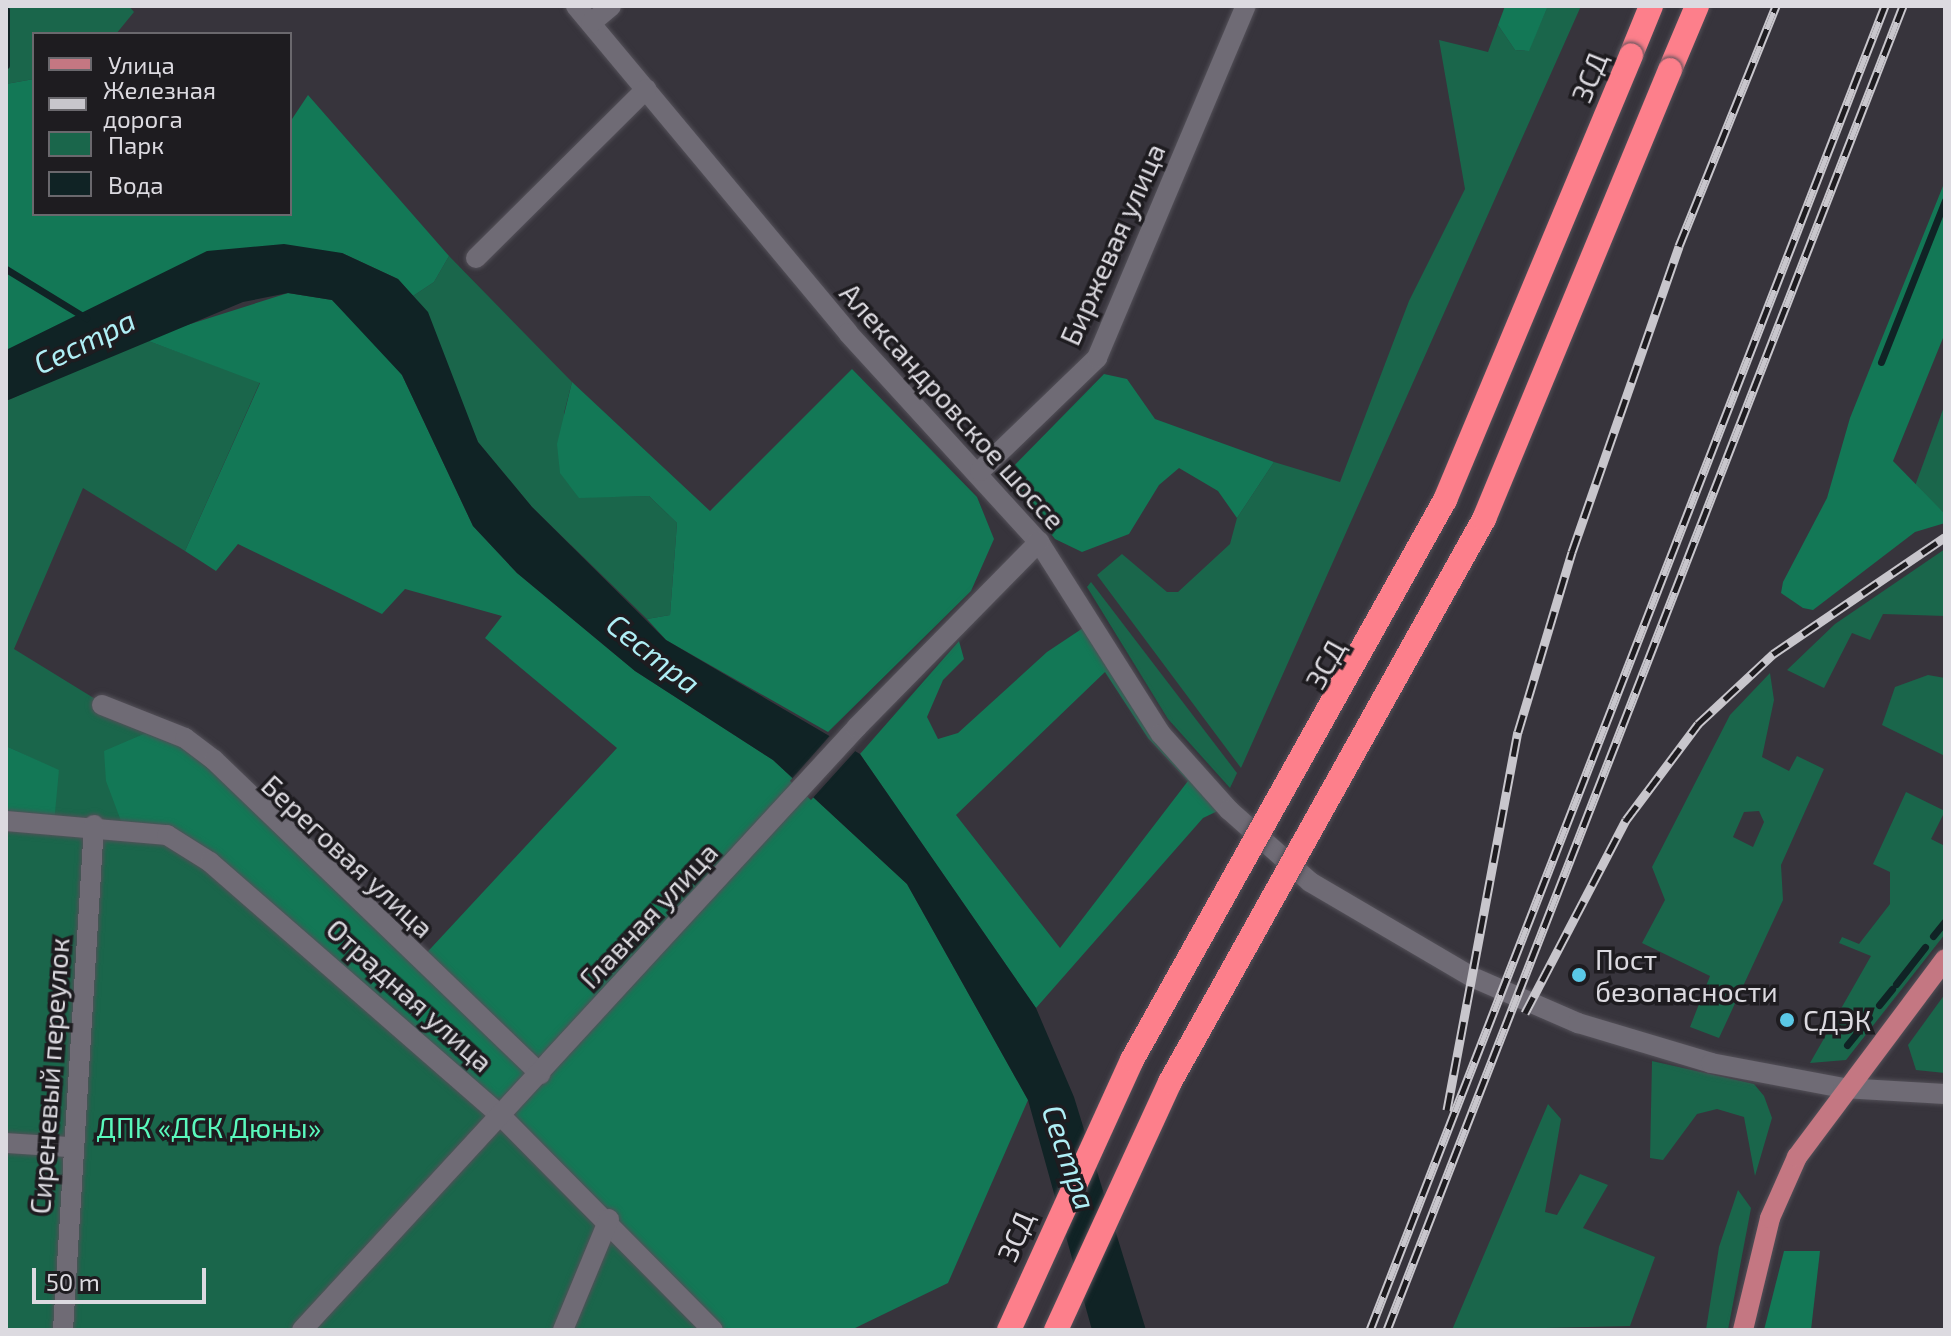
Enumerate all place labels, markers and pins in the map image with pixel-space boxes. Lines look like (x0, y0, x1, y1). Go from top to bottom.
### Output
place label: Пост безопасности (1595, 942, 1778, 1008)
marker: Пост безопасности (1570, 966, 1588, 984)
place label: СДЭК (1803, 1003, 1871, 1037)
marker: СДЭК (1778, 1011, 1796, 1029)

